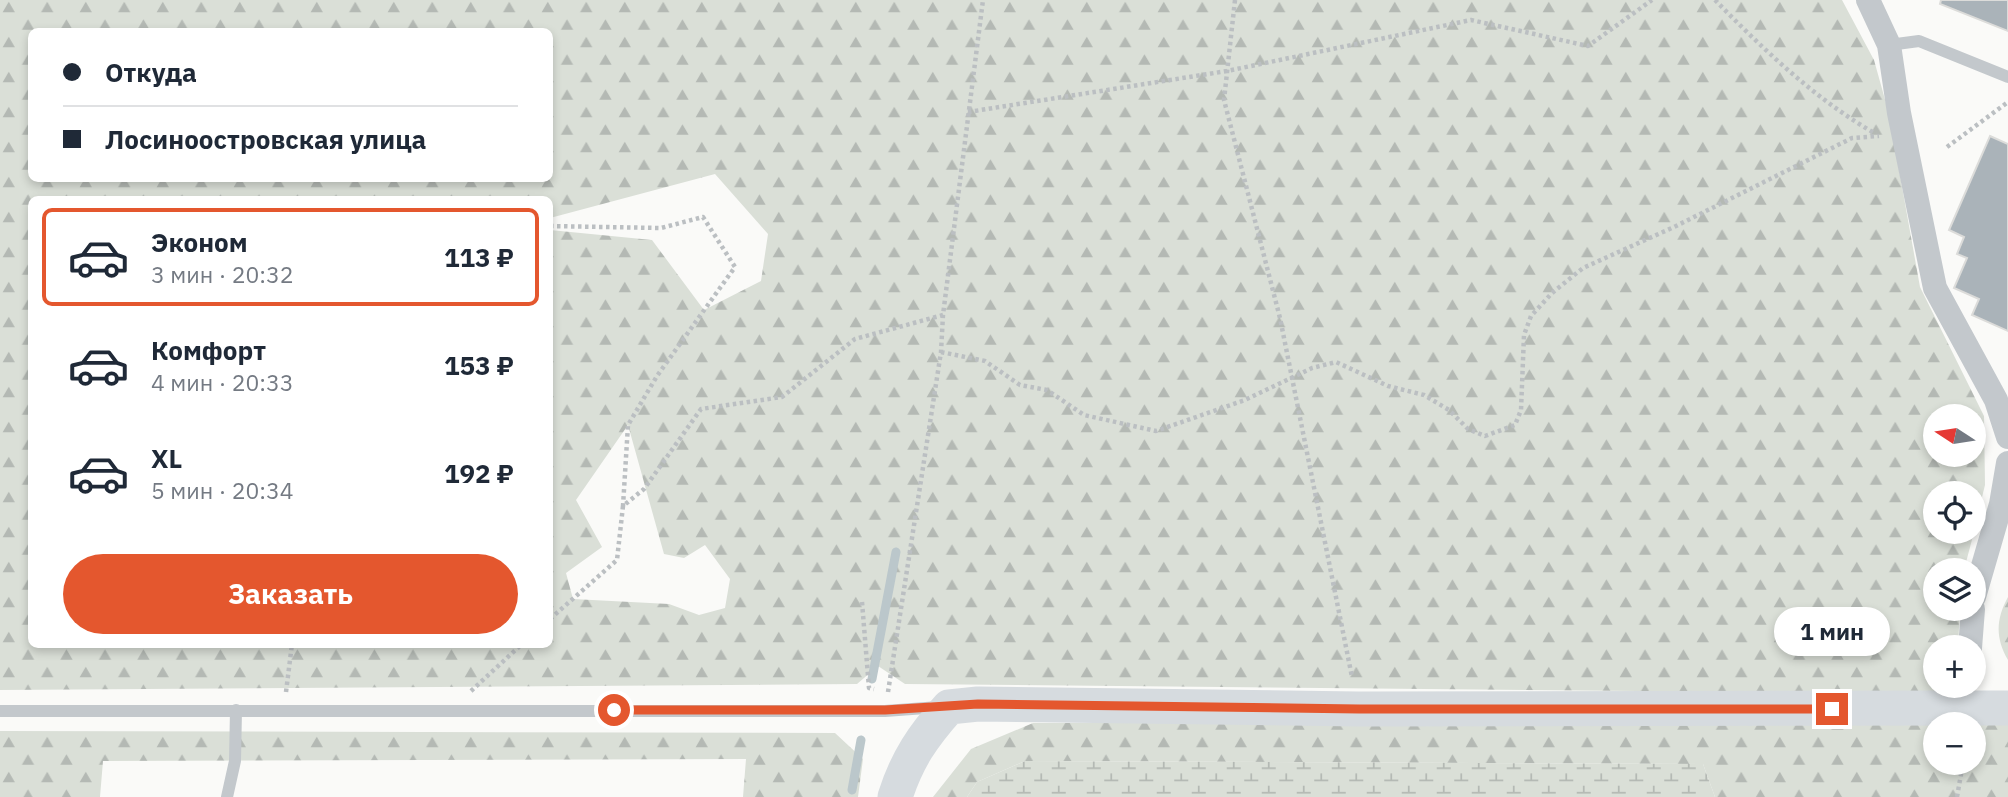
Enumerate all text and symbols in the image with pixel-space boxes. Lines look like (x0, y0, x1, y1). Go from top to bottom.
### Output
text: Откуда (105, 55, 197, 89)
text: Лосиноостровская улица (105, 122, 426, 156)
text: Эконом (151, 225, 248, 259)
icon: car (67, 226, 130, 289)
text: 113 ₽ (444, 240, 514, 274)
text: 3 мин · 20:32 (151, 259, 294, 289)
text: Комфорт (151, 333, 266, 367)
icon: car (67, 334, 130, 397)
text: 153 ₽ (444, 348, 514, 382)
text: 4 мин · 20:33 (151, 367, 294, 397)
north arrow (1923, 404, 1986, 467)
map controls (1923, 404, 1986, 775)
text: XL (151, 441, 182, 475)
icon: car (67, 442, 130, 505)
text: 192 ₽ (444, 456, 514, 490)
text: 5 мин · 20:34 (151, 475, 294, 505)
button: locate (1923, 481, 1986, 544)
button: Заказать (63, 554, 518, 634)
button: layers (1923, 558, 1986, 621)
callout: 1 мин (1774, 608, 1890, 656)
text: 1 мин (1800, 616, 1864, 646)
button: + (1923, 635, 1986, 698)
route end (1816, 693, 1848, 725)
route start (598, 694, 630, 726)
button: − (1923, 712, 1986, 775)

